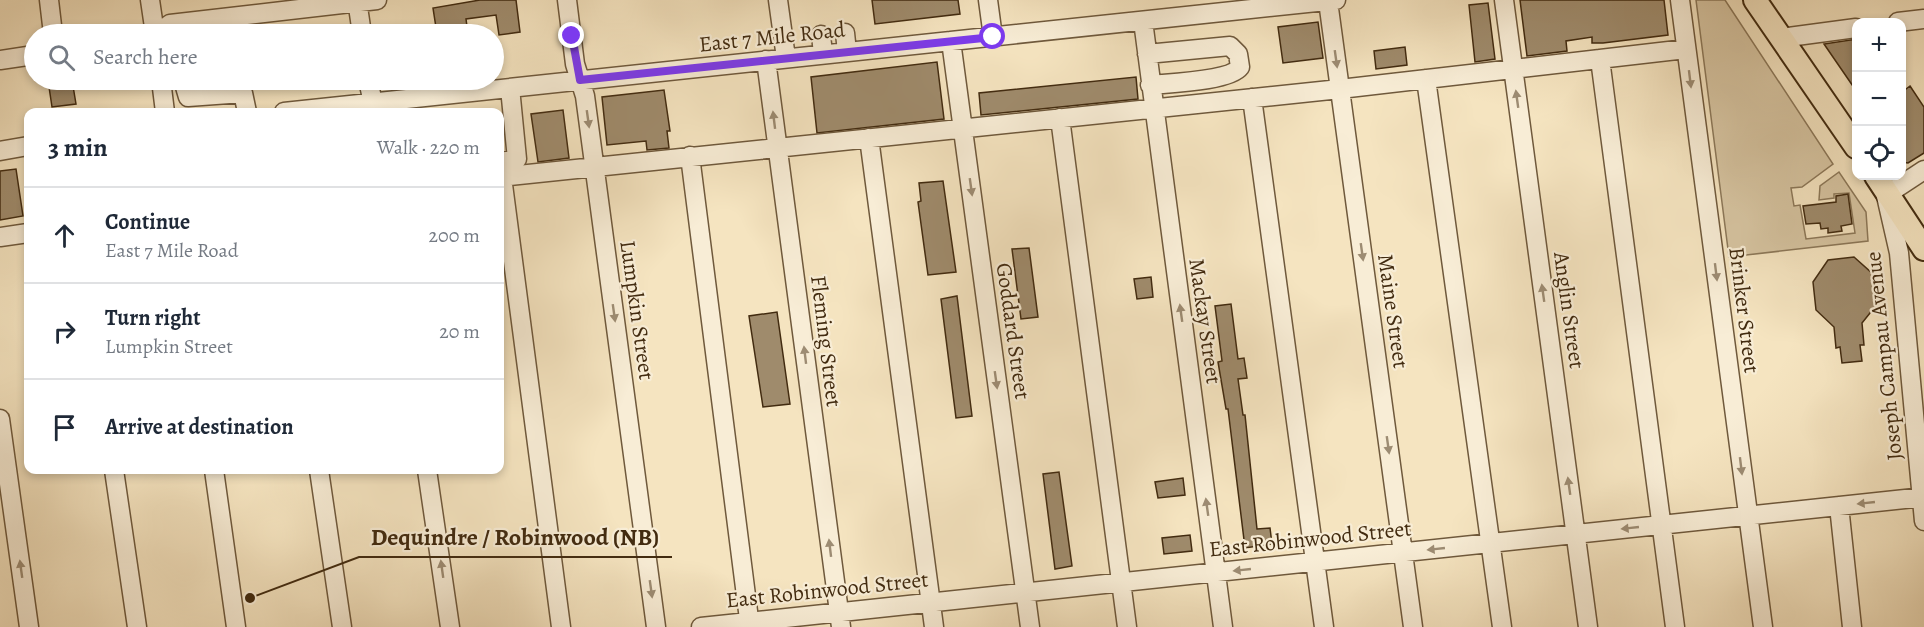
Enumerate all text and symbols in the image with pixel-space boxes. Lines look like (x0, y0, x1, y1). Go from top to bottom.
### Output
street label: East 7 Mile Road (698, 14, 847, 60)
map controls (1852, 18, 1906, 180)
button: + (1852, 18, 1906, 72)
route end (558, 22, 584, 48)
route start (979, 23, 1005, 49)
search box (24, 24, 504, 90)
icon: search (45, 41, 78, 74)
text: Search here (93, 42, 198, 72)
one-way arrow (1332, 49, 1341, 68)
one-way arrow (1686, 69, 1695, 88)
button: − (1852, 72, 1906, 126)
one-way arrow (1512, 90, 1522, 109)
one-way arrow (584, 110, 593, 129)
one-way arrow (769, 110, 779, 129)
button: locate (1852, 126, 1906, 180)
text: 3 min (48, 130, 108, 165)
text: Walk · 220 m (377, 134, 480, 161)
one-way arrow (966, 178, 975, 197)
text: Continue (105, 207, 190, 237)
icon: ahead (48, 219, 81, 252)
text: 200 m (429, 222, 480, 249)
text: East 7 Mile Road (105, 237, 239, 264)
street label: Lumpkin Street (612, 238, 662, 382)
one-way arrow (1358, 243, 1367, 262)
street label: Brinker Street (1721, 245, 1767, 375)
street label: Anglin Street (1546, 249, 1592, 370)
street label: Joseph Campau Avenue (1858, 250, 1910, 462)
street label: Maine Street (1370, 252, 1416, 370)
street label: Mackay Street (1181, 256, 1229, 386)
street label: Goddard Street (989, 261, 1037, 401)
one-way arrow (1711, 263, 1720, 282)
street label: Fleming Street (803, 274, 849, 409)
one-way arrow (1538, 283, 1548, 302)
text: Turn right (105, 303, 201, 333)
one-way arrow (610, 303, 619, 322)
one-way arrow (1176, 304, 1186, 323)
icon: right (48, 315, 81, 348)
text: 20 m (439, 318, 480, 345)
text: Lumpkin Street (105, 333, 233, 360)
one-way arrow (800, 345, 810, 364)
one-way arrow (992, 371, 1001, 390)
icon: arrive (48, 411, 81, 444)
text: Arrive at destination (105, 412, 294, 442)
one-way arrow (1384, 436, 1393, 455)
one-way arrow (1737, 456, 1746, 475)
one-way arrow (1564, 476, 1574, 495)
one-way arrow (1202, 497, 1212, 516)
one-way arrow (1856, 498, 1875, 508)
street label: East Robinwood Street (1207, 513, 1413, 565)
callout: Dequindre / Robinwood (NB) (359, 515, 672, 557)
text: Dequindre / Robinwood (NB) (371, 521, 659, 553)
one-way arrow (1621, 523, 1640, 533)
one-way arrow (826, 539, 835, 558)
one-way arrow (1427, 544, 1446, 554)
one-way arrow (16, 559, 26, 578)
one-way arrow (437, 560, 446, 579)
street label: East Robinwood Street (724, 564, 930, 616)
one-way arrow (1233, 565, 1252, 574)
one-way arrow (647, 580, 656, 599)

